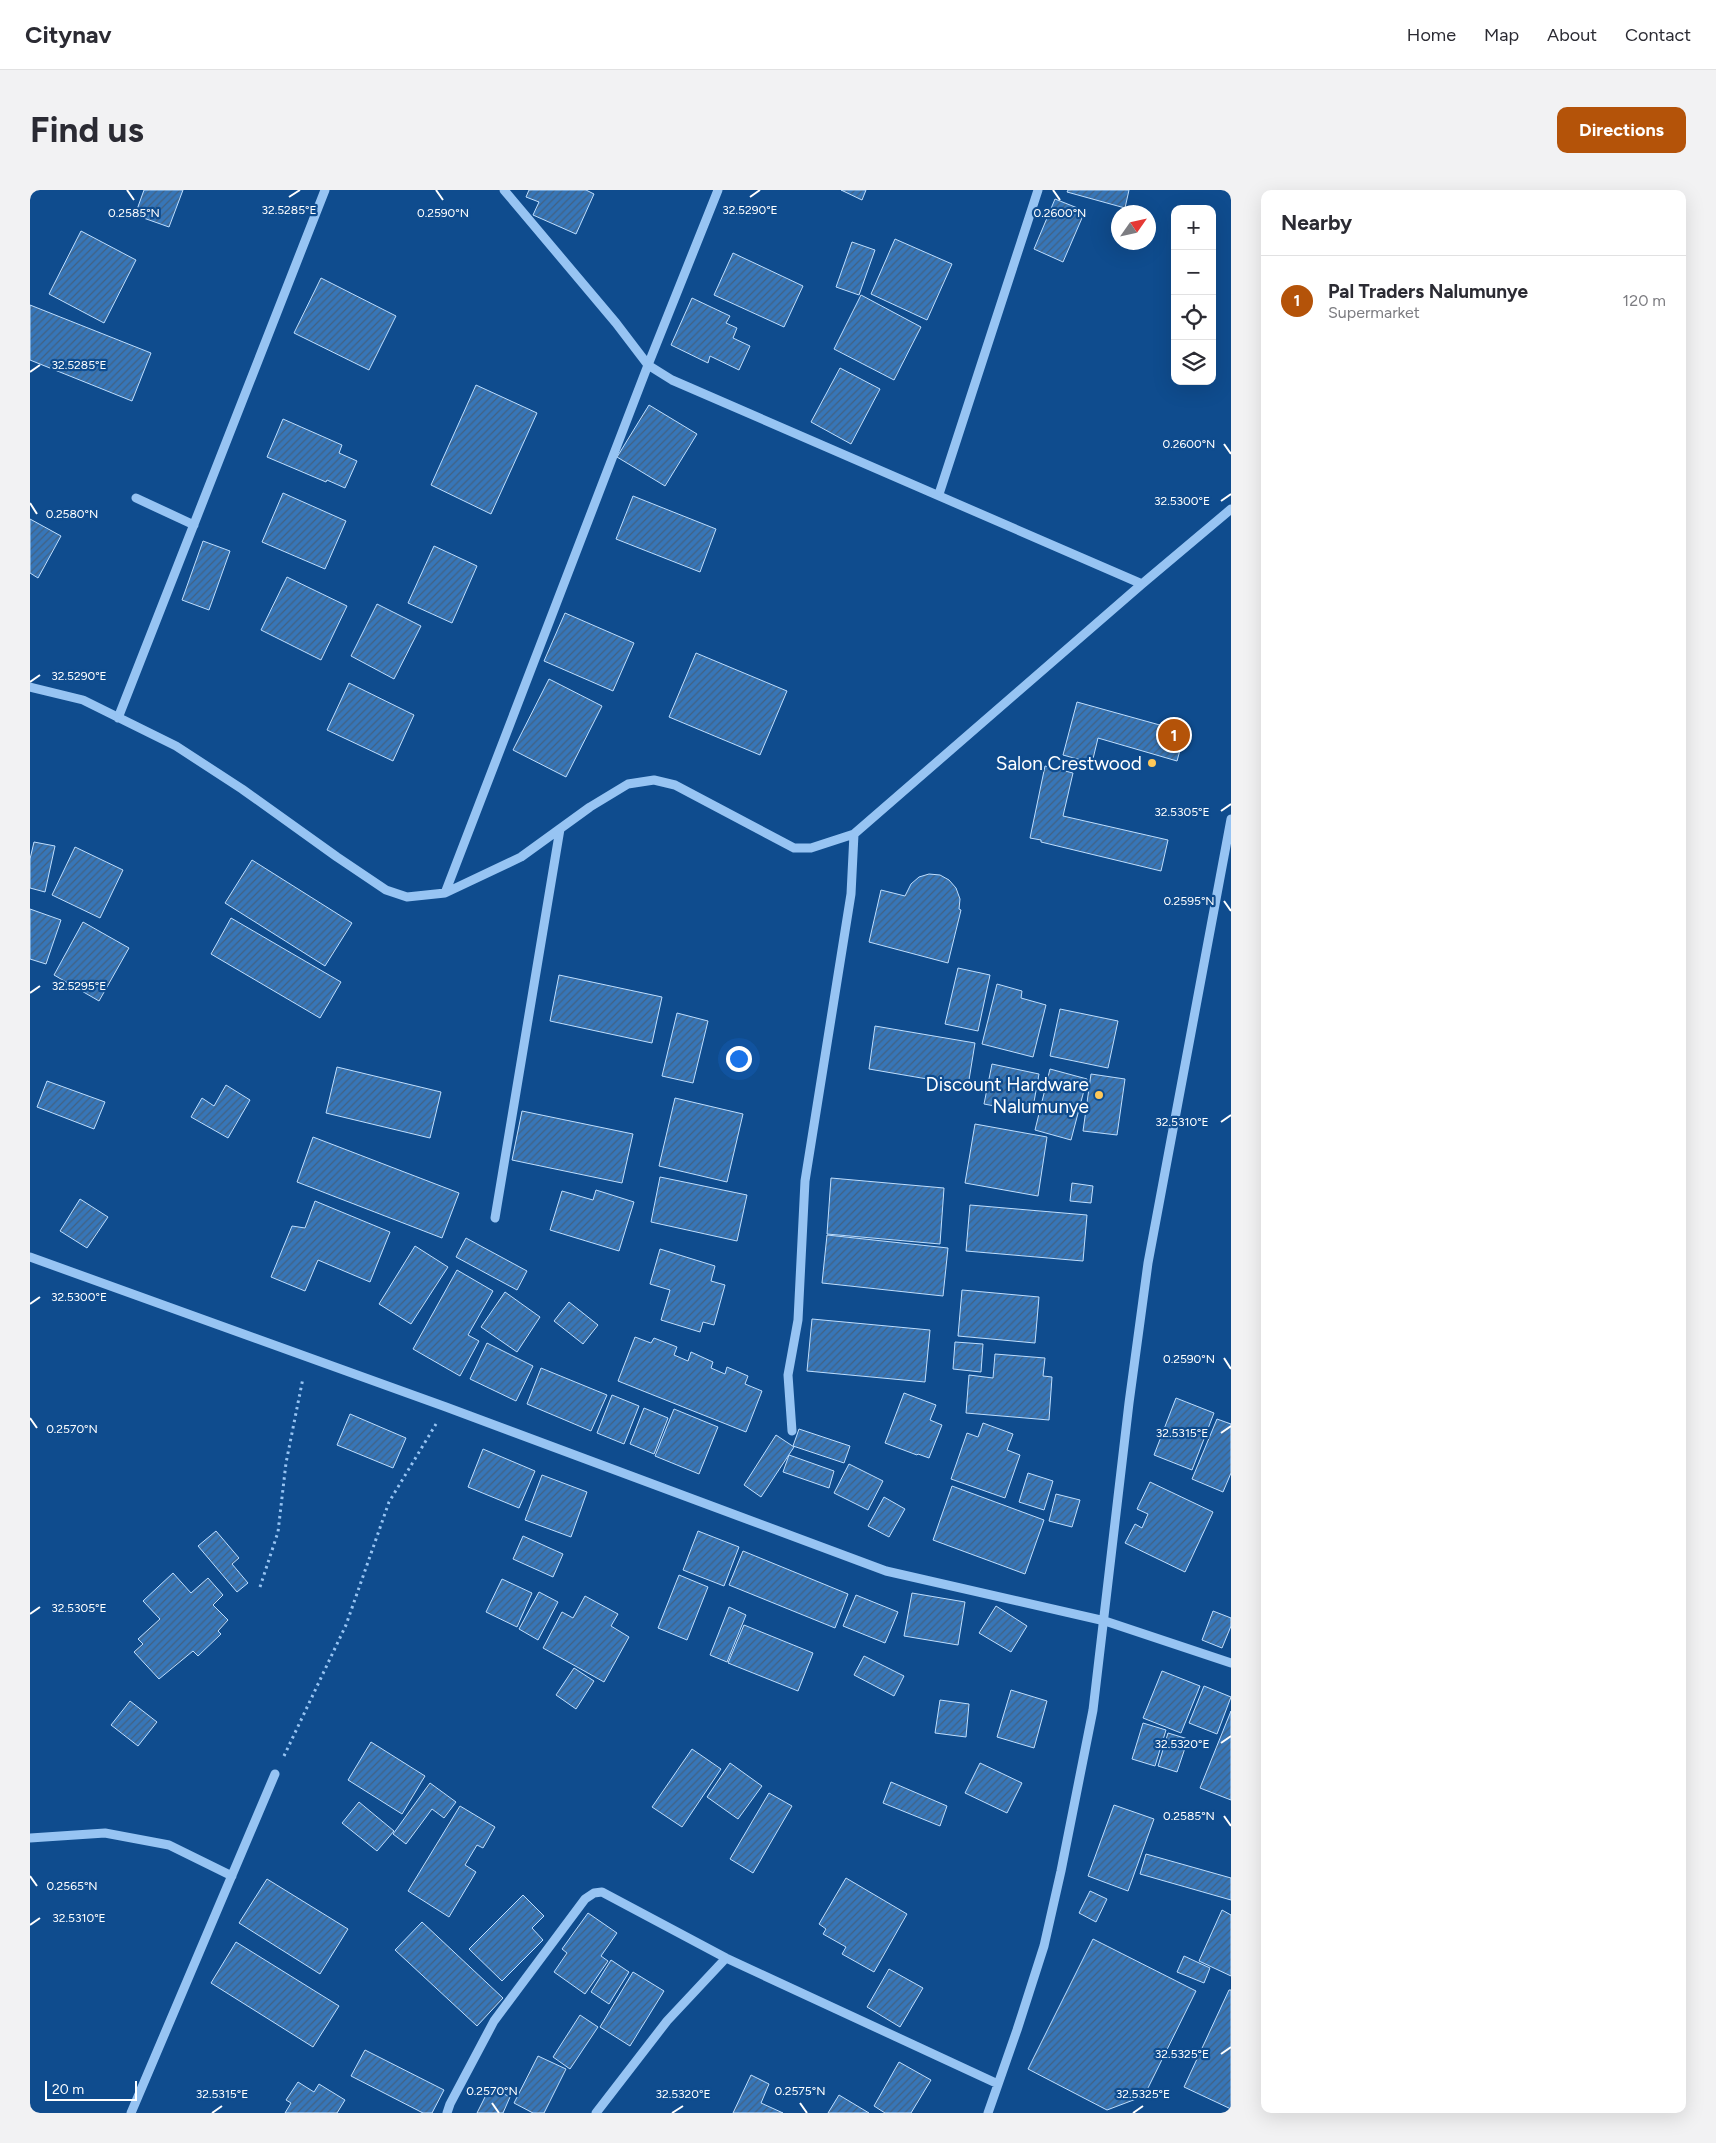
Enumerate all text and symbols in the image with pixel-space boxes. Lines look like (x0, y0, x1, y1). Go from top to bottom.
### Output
text: Citynav (25, 20, 112, 49)
text: Home (1407, 24, 1456, 46)
text: Map (1484, 24, 1519, 46)
text: About (1547, 24, 1597, 46)
text: Contact (1625, 24, 1691, 46)
button: Directions (1557, 107, 1686, 153)
text: Find us (30, 109, 144, 151)
text: 32.5285°E (261, 203, 317, 217)
text: 32.5290°E (722, 203, 778, 217)
north arrow (1111, 205, 1156, 250)
map controls (1171, 205, 1216, 385)
button: + (1171, 205, 1216, 250)
text: 0.2585°N (108, 206, 160, 220)
text: 0.2590°N (417, 206, 469, 220)
text: 0.2600°N (1034, 206, 1086, 220)
text: Nearby (1281, 210, 1352, 235)
button: − (1171, 250, 1216, 295)
text: Pal Traders Nalumunye (1328, 280, 1528, 303)
text: 1 (1294, 291, 1300, 310)
text: 120 m (1623, 291, 1666, 310)
button: locate (1171, 295, 1216, 340)
text: Supermarket (1328, 303, 1420, 322)
button: layers (1171, 340, 1216, 385)
text: 32.5285°E (51, 358, 107, 372)
text: 0.2600°N (1163, 437, 1215, 451)
text: 32.5300°E (1154, 494, 1210, 508)
text: 0.2580°N (46, 507, 98, 521)
text: 32.5290°E (51, 669, 107, 683)
pin: 1 (1158, 716, 1190, 754)
place label: Salon Crestwood (996, 752, 1142, 775)
marker: Salon Crestwood (1146, 757, 1158, 769)
text: 32.5305°E (1154, 805, 1210, 819)
text: 0.2595°N (1163, 894, 1215, 908)
text: 32.5295°E (52, 979, 106, 993)
your location (726, 1046, 752, 1072)
place label: Discount Hardware Nalumunye (926, 1073, 1089, 1118)
marker: Discount Hardware Nalumunye (1093, 1089, 1105, 1101)
text: 32.5310°E (1155, 1115, 1209, 1129)
text: 32.5300°E (51, 1290, 107, 1304)
text: 0.2590°N (1163, 1352, 1215, 1366)
text: 0.2570°N (46, 1422, 98, 1436)
text: 32.5315°E (1156, 1426, 1208, 1440)
text: 32.5305°E (51, 1601, 107, 1615)
text: 32.5320°E (1154, 1737, 1210, 1751)
text: 0.2585°N (1163, 1809, 1215, 1823)
text: 0.2565°N (46, 1879, 98, 1893)
text: 32.5310°E (52, 1911, 106, 1925)
text: 32.5325°E (1155, 2047, 1209, 2061)
scale bar (45, 2078, 138, 2101)
text: 20 m (52, 2081, 84, 2098)
text: 0.2570°N (466, 2084, 518, 2098)
text: 0.2575°N (775, 2084, 825, 2098)
text: 32.5315°E (196, 2087, 248, 2101)
text: 32.5320°E (655, 2087, 711, 2101)
text: 32.5325°E (1116, 2087, 1170, 2101)

